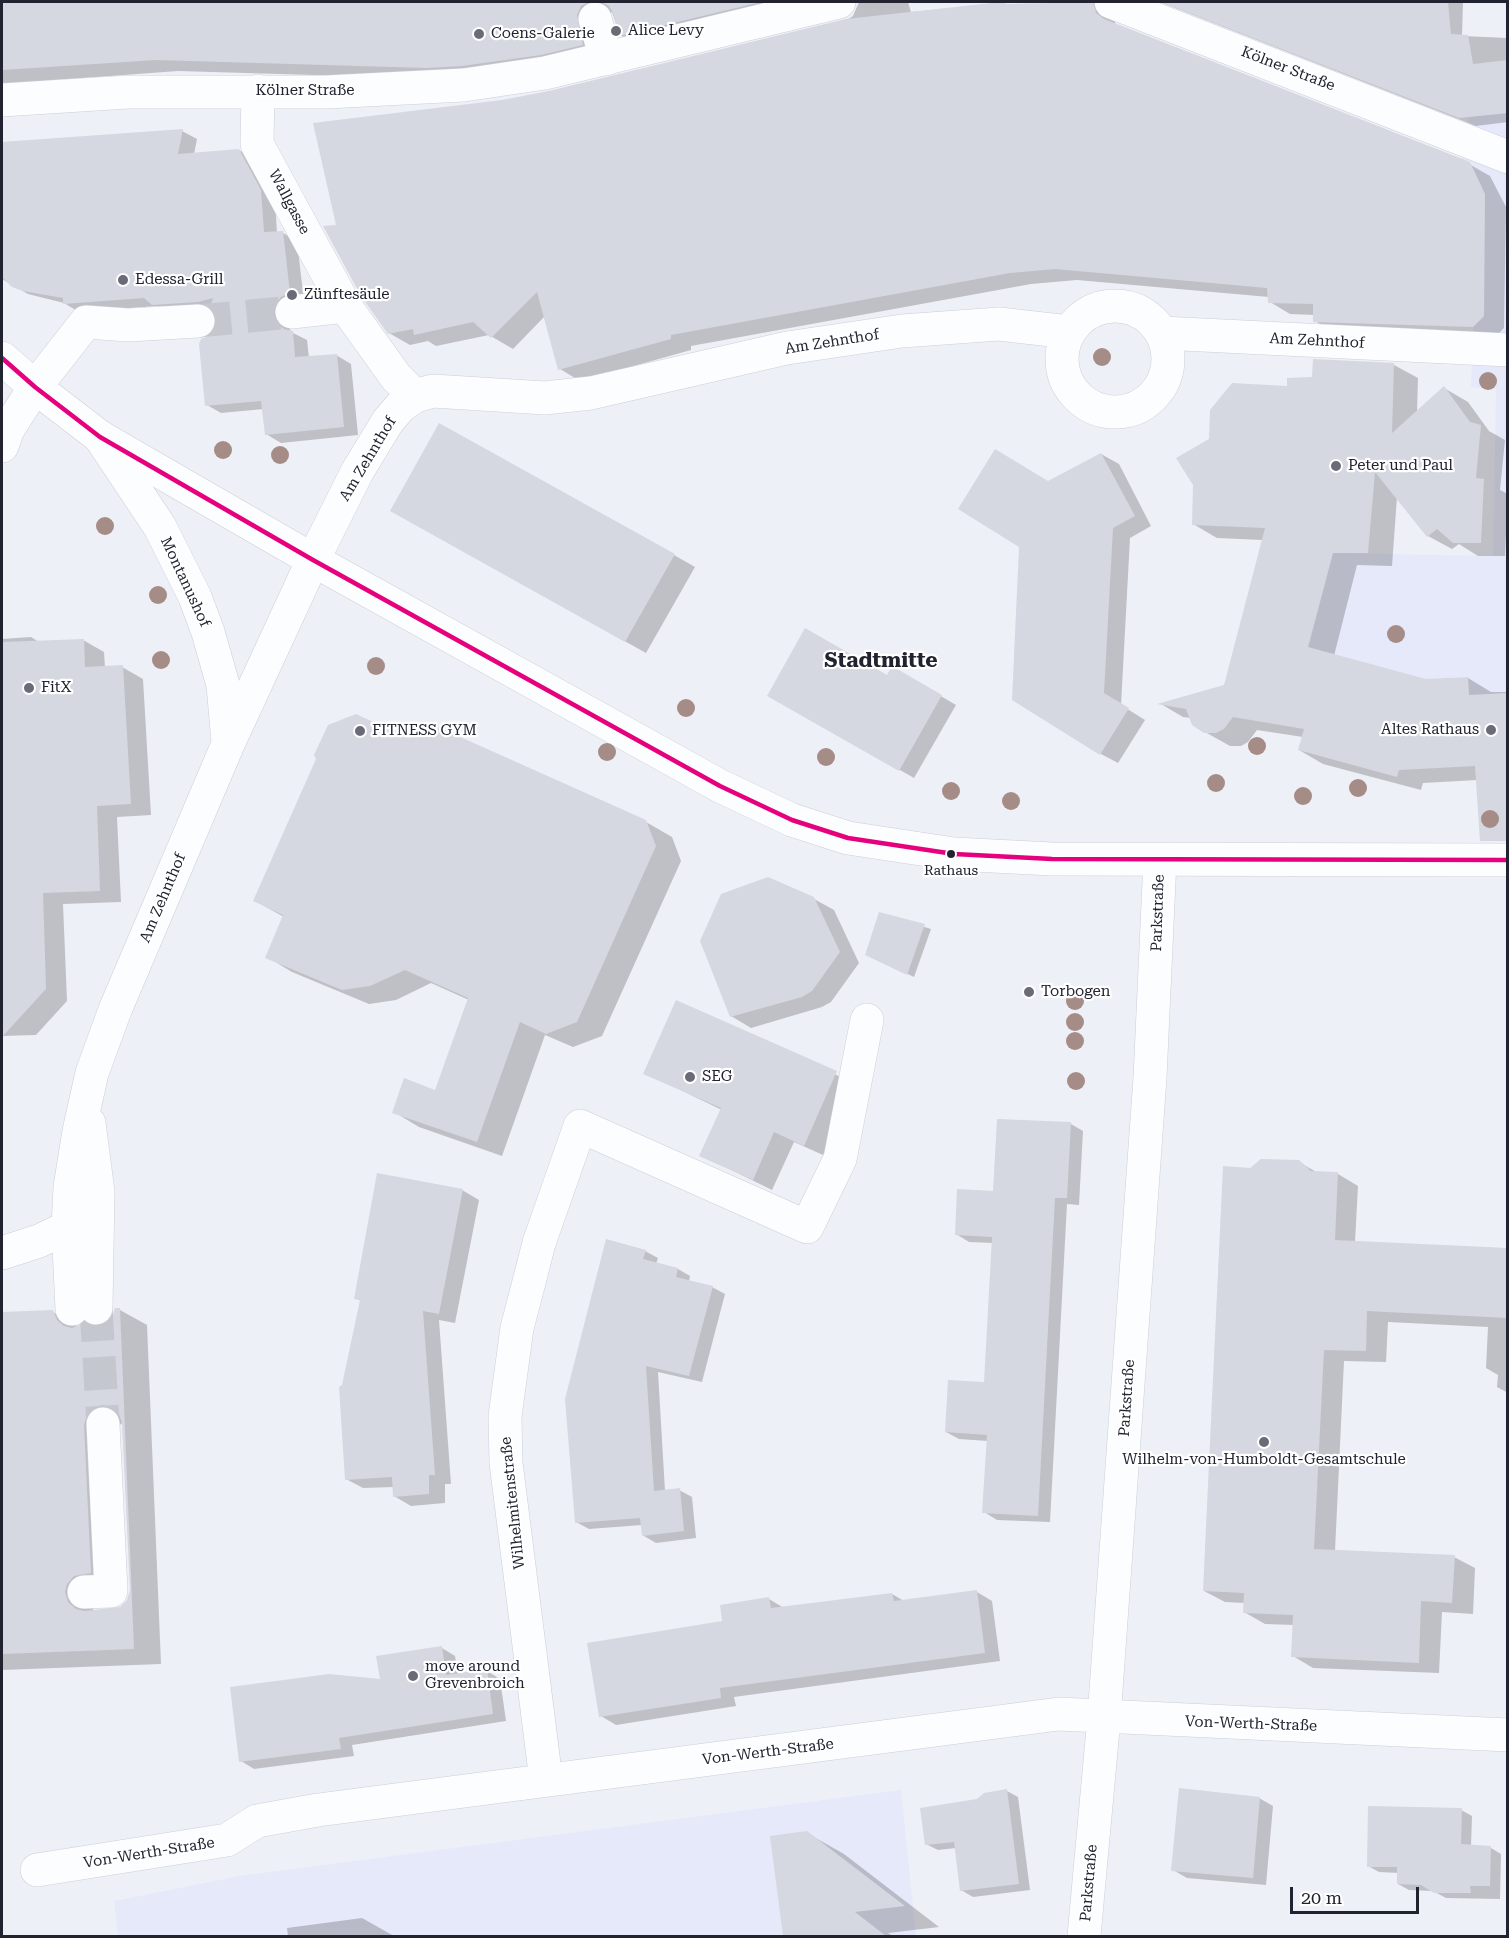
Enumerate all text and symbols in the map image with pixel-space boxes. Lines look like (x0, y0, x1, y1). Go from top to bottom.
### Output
place label: Alice Levy (628, 22, 704, 40)
marker: Alice Levy (609, 24, 623, 38)
place label: Coens-Galerie (491, 25, 595, 43)
marker: Coens-Galerie (472, 27, 486, 41)
street label: Kölner Straße (1239, 43, 1337, 95)
street label: Kölner Straße (256, 82, 354, 100)
street label: Wallgasse (264, 167, 314, 237)
place label: Edessa-Grill (135, 271, 223, 289)
marker: Edessa-Grill (116, 273, 130, 287)
place label: Zünftesäule (304, 286, 390, 304)
marker: Zünftesäule (285, 288, 299, 302)
street label: Am Zehnthof (784, 326, 880, 358)
street label: Am Zehnthof (1269, 330, 1365, 352)
street label: Am Zehnthof (336, 414, 400, 504)
place label: Peter und Paul (1348, 457, 1453, 475)
marker: Peter und Paul (1329, 459, 1343, 473)
street label: Montanushof (156, 534, 214, 630)
district label: Stadtmitte (824, 648, 938, 674)
place label: FitX (41, 679, 71, 697)
marker: FitX (22, 681, 36, 695)
place label: Altes Rathaus (1381, 721, 1479, 739)
place label: FITNESS GYM (372, 722, 477, 740)
marker: Altes Rathaus (1484, 723, 1498, 737)
marker: FITNESS GYM (353, 724, 367, 738)
marker: Rathaus (945, 848, 957, 860)
street label: Am Zehnthof (136, 851, 190, 945)
place label: Rathaus (924, 863, 978, 879)
street label: Parkstraße (1148, 874, 1168, 952)
place label: Torbogen (1041, 983, 1110, 1001)
marker: Torbogen (1022, 985, 1036, 999)
place label: SEG (702, 1068, 732, 1086)
marker: SEG (683, 1070, 697, 1084)
street label: Parkstraße (1115, 1359, 1139, 1437)
marker: Wilhelm-von-Humboldt-Gesamtschule (1257, 1435, 1271, 1449)
street label: Wilhelmitenstraße (497, 1436, 529, 1570)
place label: Wilhelm-von-Humboldt-Gesamtschule (1122, 1451, 1406, 1469)
place label: move around Grevenbroich (425, 1658, 525, 1693)
marker: move around Grevenbroich (406, 1669, 420, 1683)
street label: Von-Werth-Straße (1185, 1713, 1317, 1735)
street label: Von-Werth-Straße (701, 1735, 835, 1769)
street label: Von-Werth-Straße (82, 1834, 216, 1872)
street label: Parkstraße (1077, 1844, 1101, 1922)
scale bar (1293, 1875, 1422, 1913)
text: 20 m (1301, 1887, 1342, 1908)

